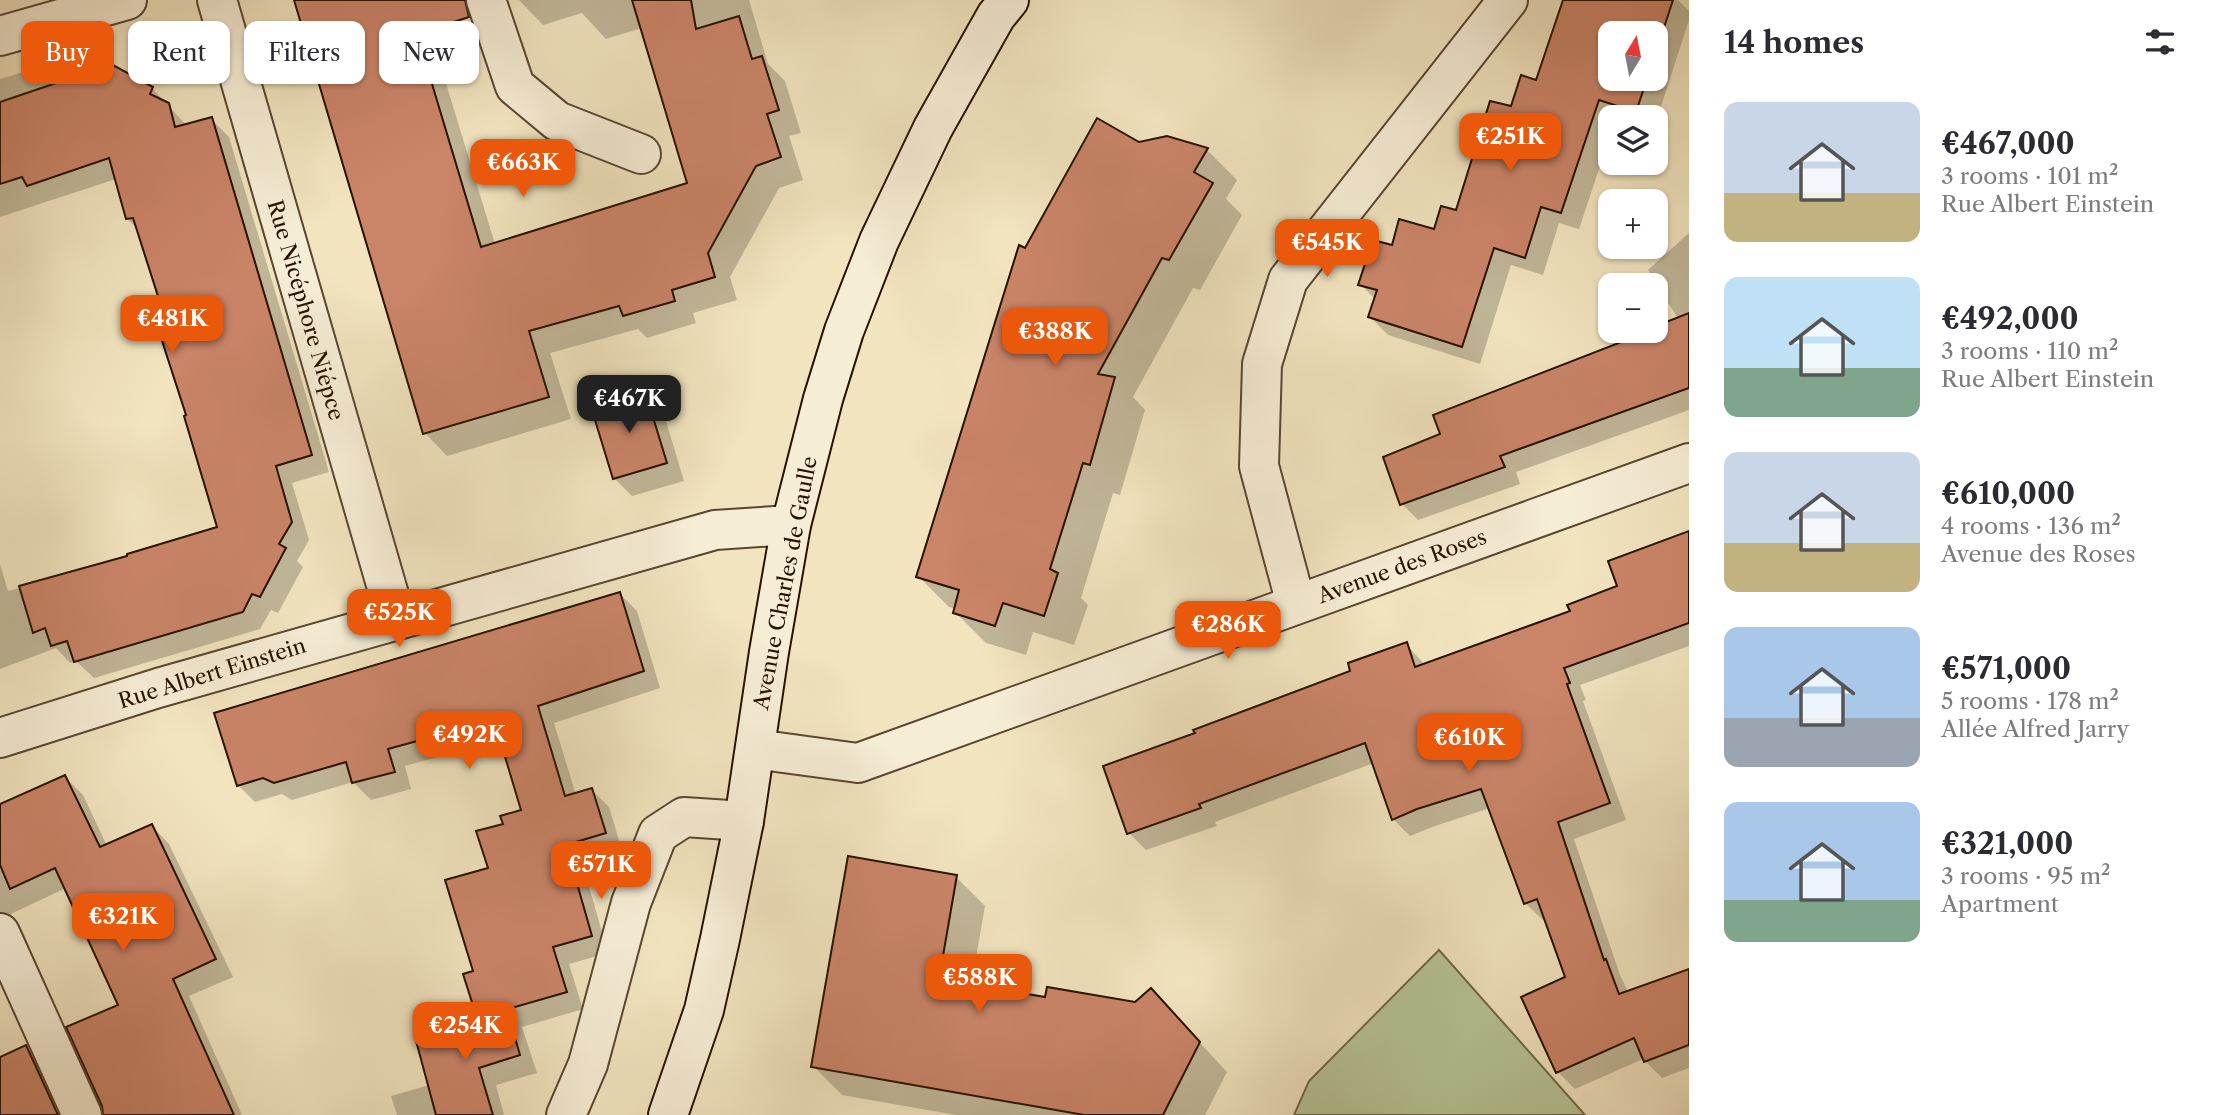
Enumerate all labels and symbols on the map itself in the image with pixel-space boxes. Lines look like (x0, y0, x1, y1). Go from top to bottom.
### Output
north arrow (1598, 21, 1668, 91)
pin: €251K (1461, 114, 1559, 173)
pin: €663K (474, 140, 572, 199)
street label: Rue Nicéphore Niépce (263, 197, 349, 423)
pin: €545K (1278, 219, 1376, 279)
pin: €481K (123, 296, 221, 355)
pin: €388K (1006, 308, 1104, 368)
pin: €467K (580, 376, 678, 435)
street label: Avenue Charles de Gaulle (748, 454, 822, 713)
street label: Avenue des Roses (1313, 524, 1490, 608)
pin: €525K (350, 590, 448, 649)
pin: €286K (1179, 602, 1277, 661)
street label: Rue Albert Einstein (115, 633, 309, 713)
pin: €492K (420, 712, 518, 771)
pin: €610K (1420, 714, 1518, 774)
pin: €571K (552, 842, 650, 901)
pin: €321K (74, 894, 172, 953)
pin: €588K (930, 954, 1028, 1014)
pin: €254K (416, 1002, 514, 1062)

